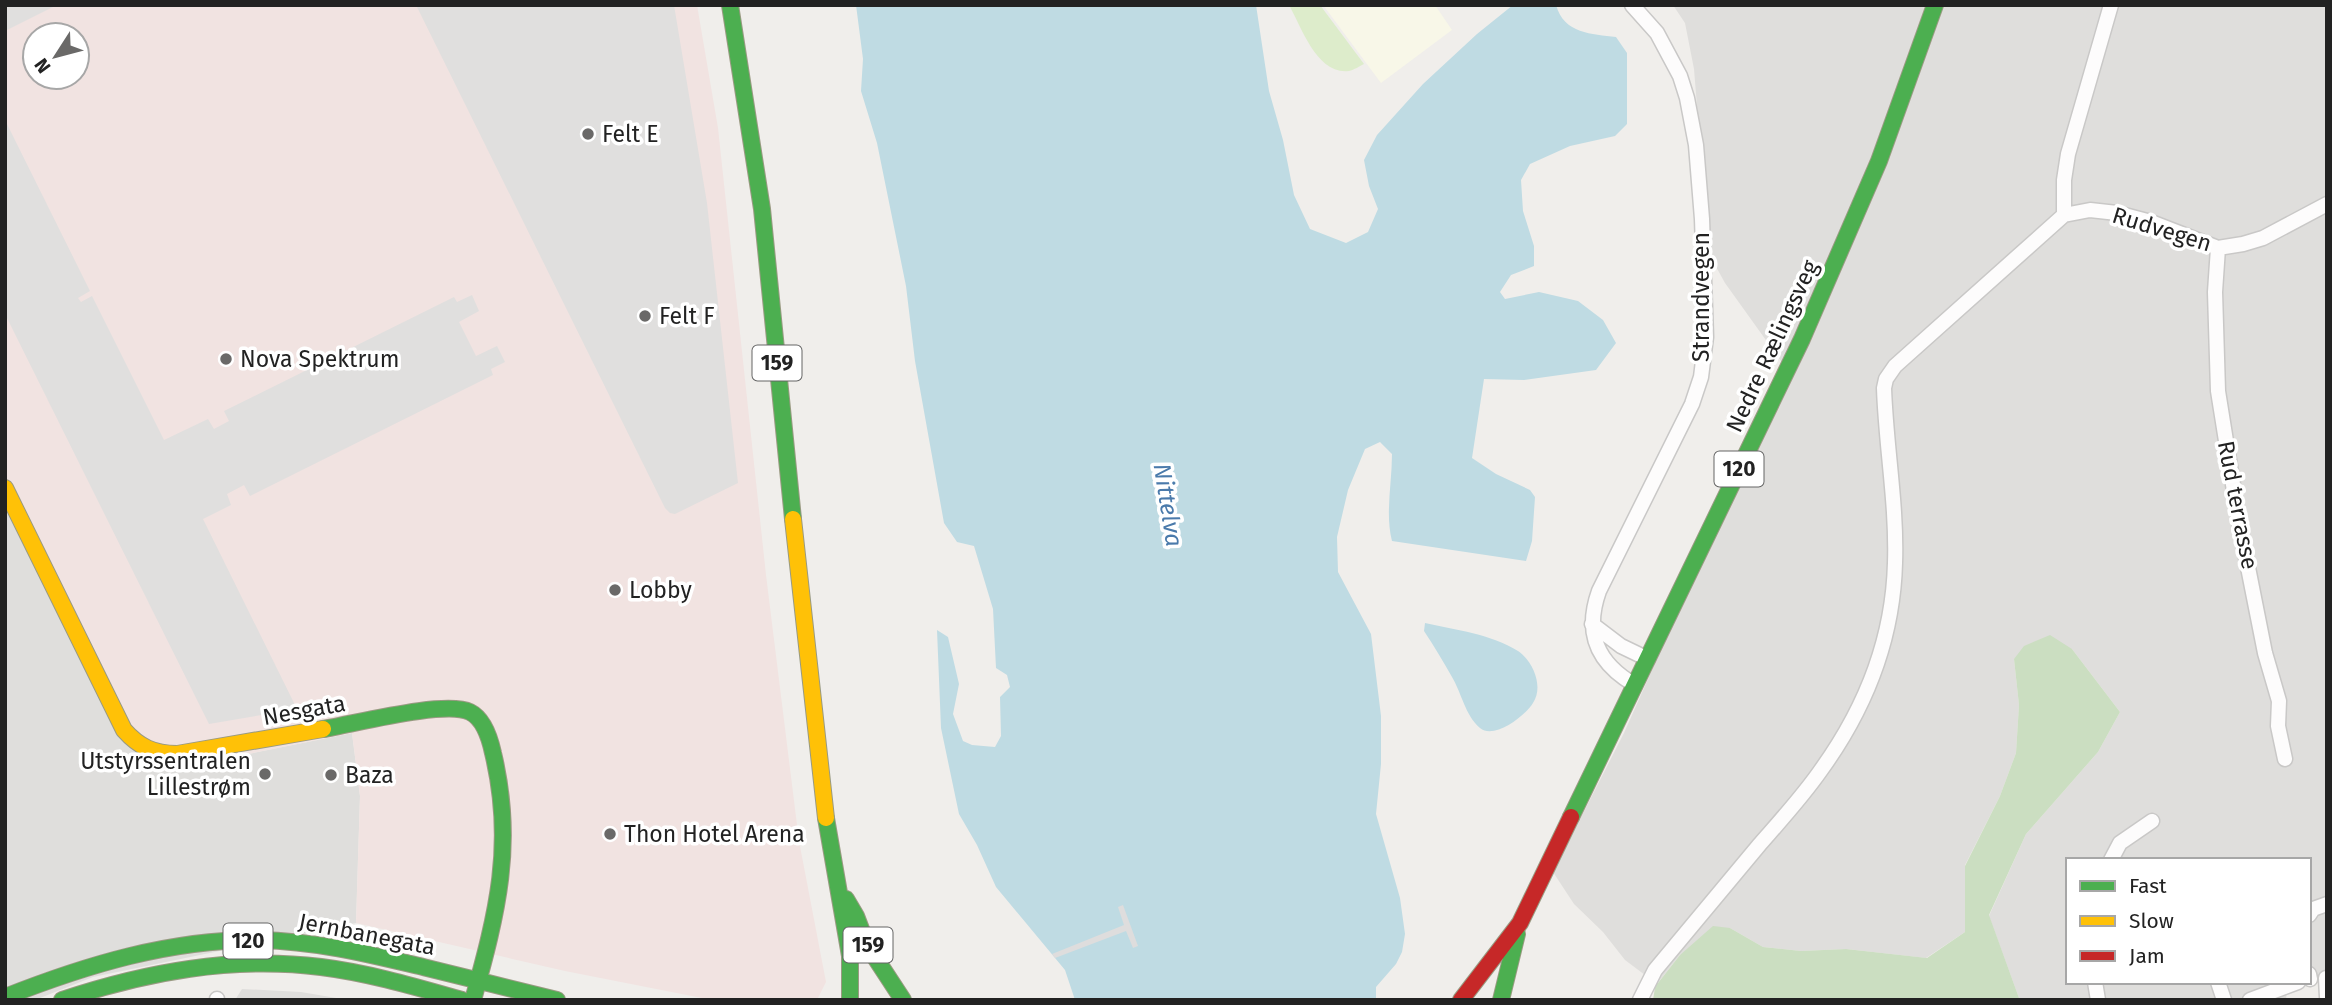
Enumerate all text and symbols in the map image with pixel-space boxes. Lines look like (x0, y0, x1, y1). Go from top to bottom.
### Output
north arrow (21, 21, 91, 91)
text: N (30, 54, 56, 78)
place label: Felt E (602, 120, 658, 148)
marker: Felt E (580, 126, 596, 142)
street label: Rudvegen (2109, 201, 2215, 257)
street label: Strandvegen (1687, 232, 1715, 362)
street label: Nedre Rælingsveg (1720, 255, 1824, 436)
place label: Felt F (659, 302, 714, 330)
marker: Felt F (637, 308, 653, 324)
place label: Nova Spektrum (240, 345, 399, 373)
road number: 159 (752, 346, 802, 380)
marker: Nova Spektrum (218, 351, 234, 367)
street label: Rud terrasse (2212, 438, 2264, 572)
road number: 120 (1714, 452, 1764, 486)
water label: Nittelva (1148, 461, 1188, 549)
place label: Lobby (629, 576, 693, 604)
marker: Lobby (607, 582, 623, 598)
street label: Nesgata (260, 689, 348, 731)
place label: Utstyrssentralen Lillestrøm (80, 747, 251, 801)
place label: Baza (345, 761, 394, 789)
marker: Utstyrssentralen Lillestrøm (257, 766, 273, 782)
marker: Baza (323, 767, 339, 783)
place label: Thon Hotel Arena (624, 820, 805, 848)
marker: Thon Hotel Arena (602, 826, 618, 842)
legend (2066, 858, 2311, 984)
text: Fast (2129, 873, 2167, 899)
street label: Jernbanegata (296, 907, 438, 961)
text: Slow (2129, 908, 2174, 934)
road number: 120 (224, 923, 272, 958)
road number: 159 (844, 928, 892, 962)
text: Jam (2129, 943, 2165, 969)

